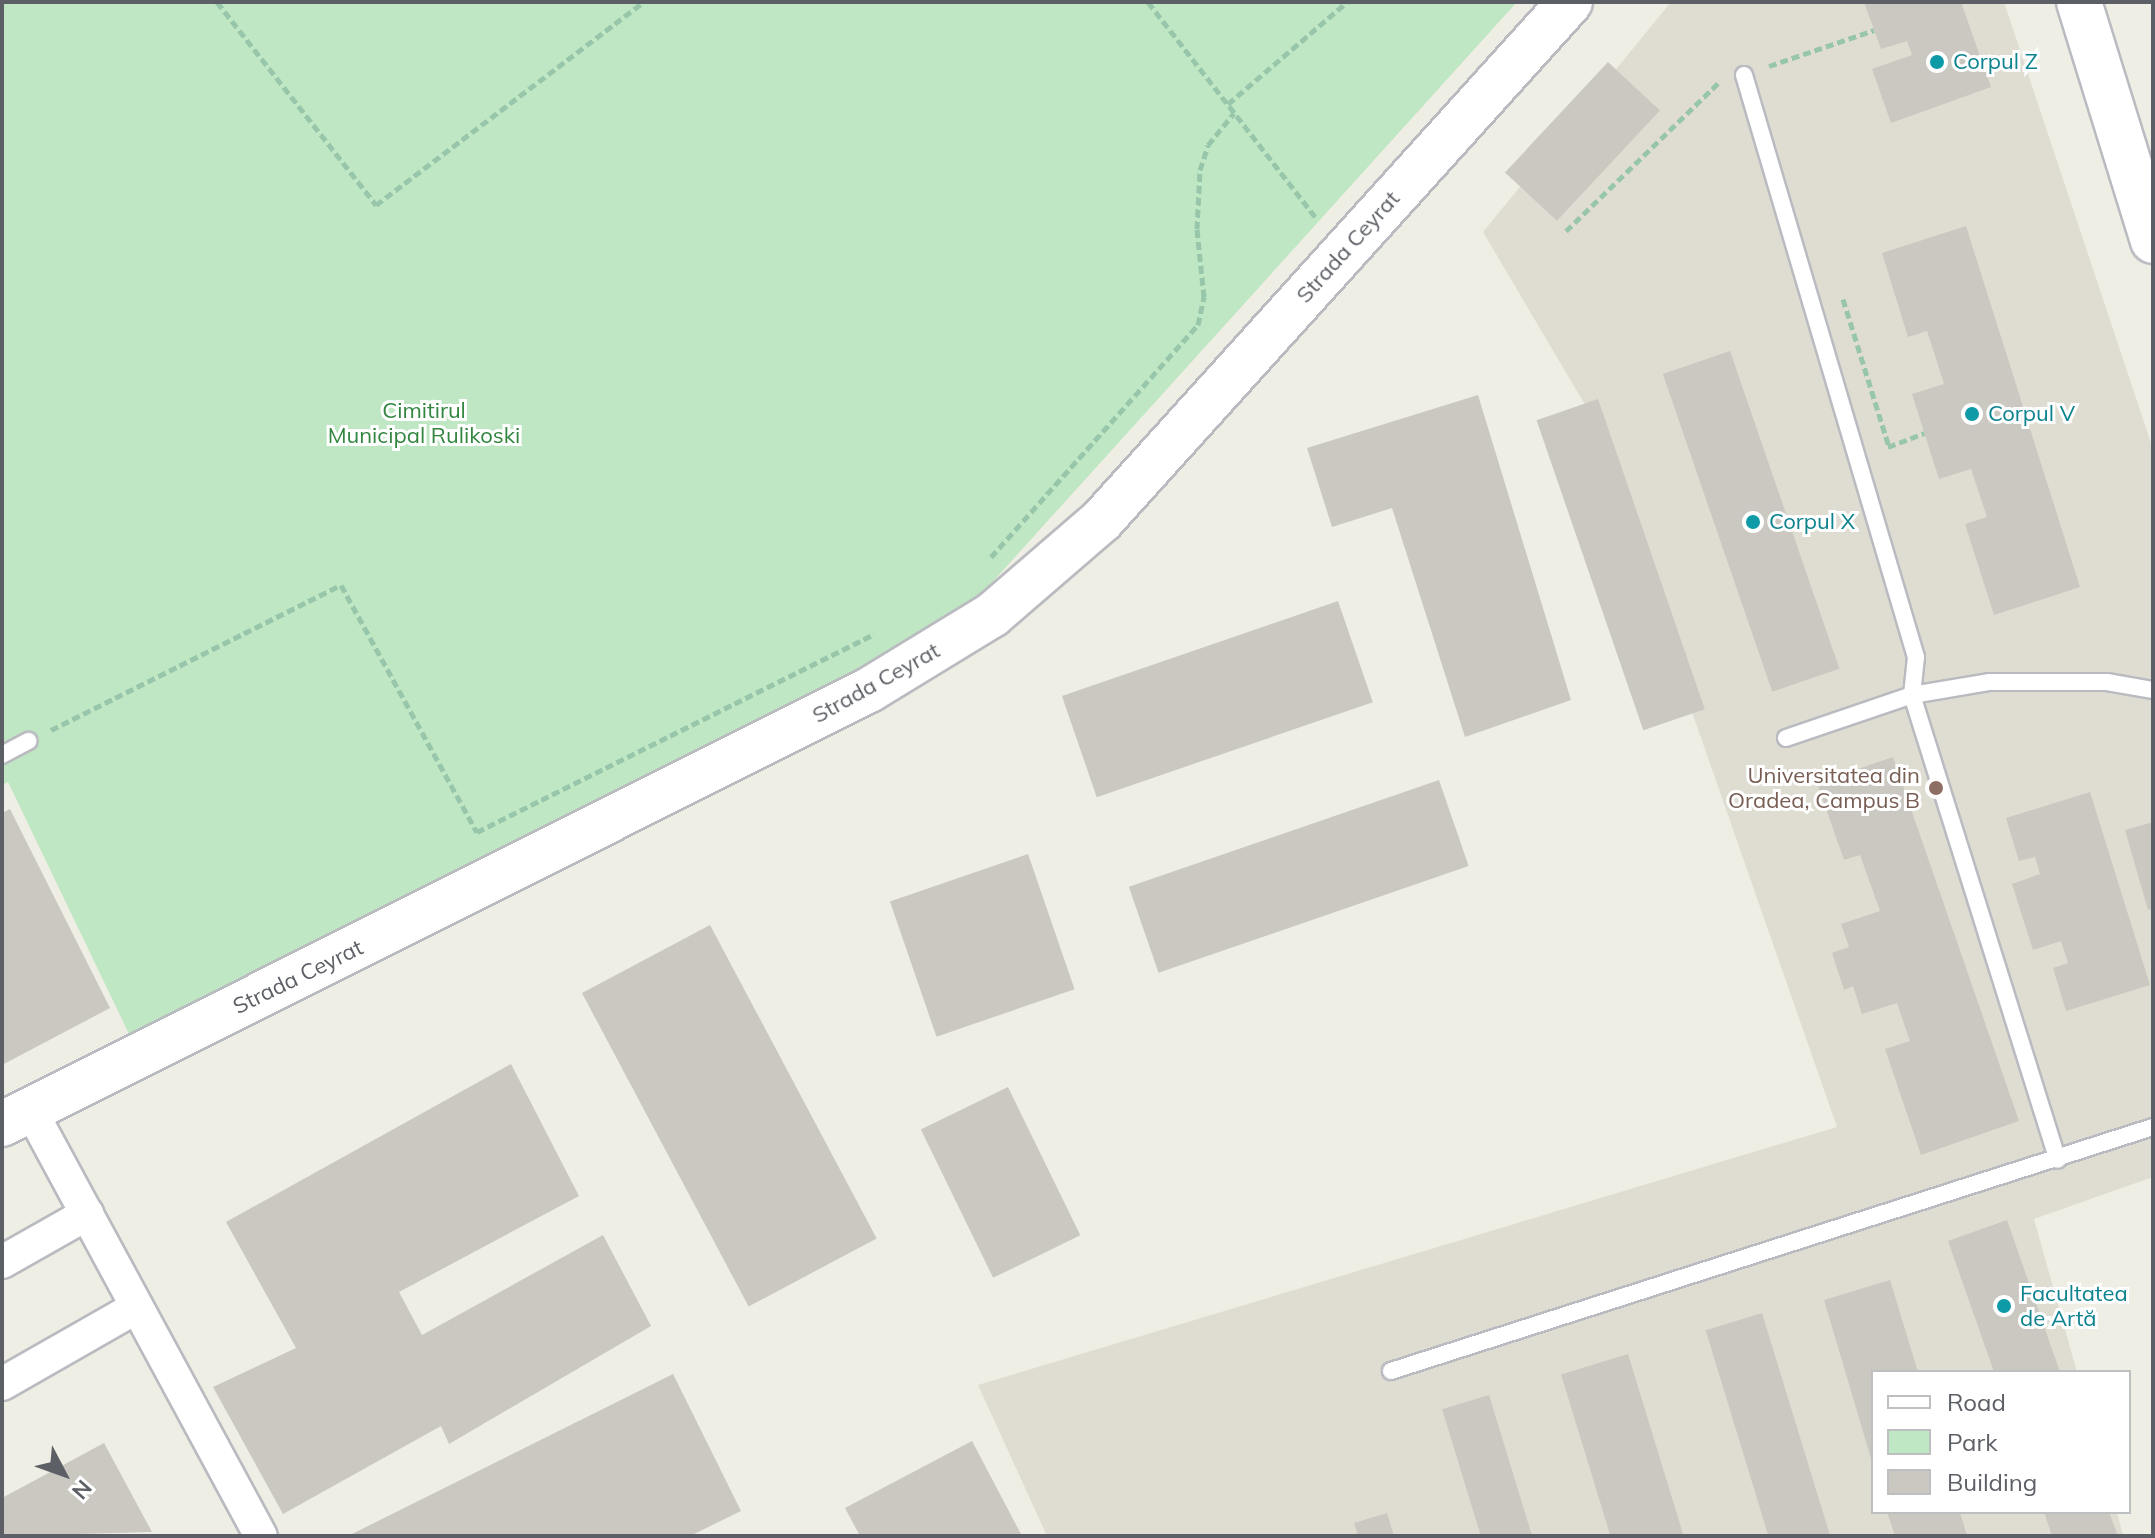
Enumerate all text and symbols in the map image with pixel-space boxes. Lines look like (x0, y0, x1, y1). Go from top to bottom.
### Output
place label: Corpul Z (1953, 49, 2038, 75)
marker: Corpul Z (1928, 53, 1946, 71)
street label: Strada Ceyrat (1291, 186, 1405, 308)
park label: Cimitirul Municipal Rulikoski (328, 397, 520, 448)
place label: Corpul V (1988, 401, 2075, 427)
marker: Corpul V (1963, 405, 1981, 423)
place label: Corpul X (1769, 509, 1855, 535)
marker: Corpul X (1744, 513, 1762, 531)
street label: Strada Ceyrat (808, 637, 944, 729)
place label: Universitatea din Oradea, Campus B (1728, 762, 1920, 814)
marker: Universitatea din Oradea, Campus B (1927, 779, 1945, 797)
street label: Strada Ceyrat (229, 934, 367, 1020)
place label: Facultatea de Artă (2020, 1280, 2128, 1332)
marker: Facultatea de Artă (1995, 1297, 2013, 1315)
legend (1871, 1370, 2131, 1514)
text: Road (1947, 1387, 2006, 1417)
text: Park (1947, 1427, 1998, 1457)
north arrow (24, 1434, 104, 1514)
text: Building (1947, 1467, 2037, 1497)
text: N (66, 1474, 98, 1505)

